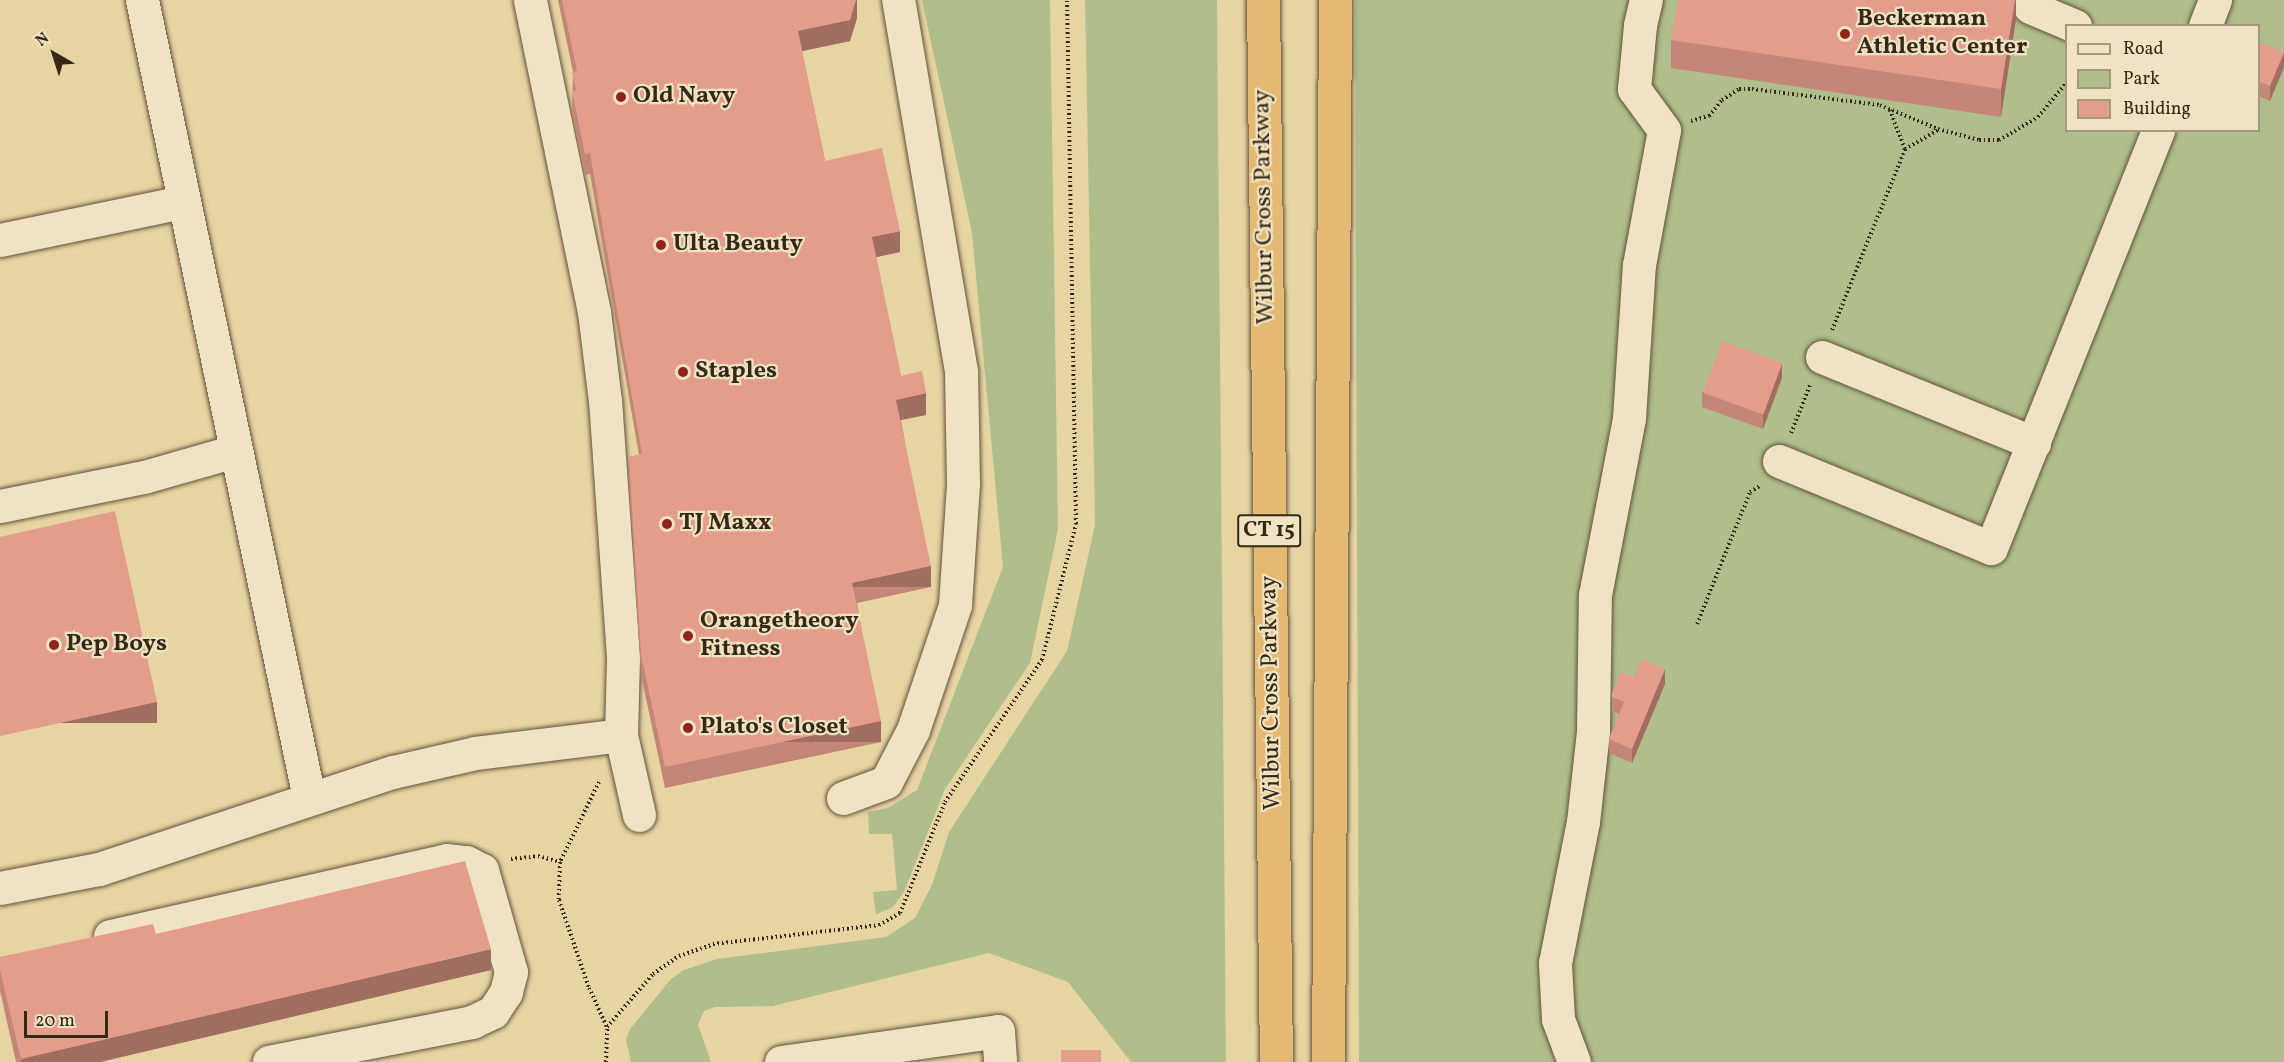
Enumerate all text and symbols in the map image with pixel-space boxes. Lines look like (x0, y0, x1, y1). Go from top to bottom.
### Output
place label: Beckerman Athletic Center (1857, 6, 2027, 62)
north arrow (24, 24, 84, 84)
legend (2065, 24, 2260, 132)
marker: Beckerman Athletic Center (1838, 27, 1852, 41)
text: N (31, 28, 54, 52)
text: Road (2123, 37, 2164, 62)
text: Park (2123, 67, 2160, 92)
place label: Old Navy (633, 83, 735, 111)
street label: Wilbur Cross Parkway (1249, 89, 1281, 325)
marker: Old Navy (614, 90, 628, 104)
text: Building (2123, 97, 2191, 122)
place label: Ulta Beauty (673, 231, 803, 259)
marker: Ulta Beauty (654, 238, 668, 252)
place label: Staples (695, 358, 777, 386)
marker: Staples (676, 365, 690, 379)
place label: TJ Maxx (679, 510, 772, 538)
road number: CT 15 (1236, 512, 1302, 550)
marker: TJ Maxx (660, 517, 674, 531)
street label: Wilbur Cross Parkway (1256, 575, 1288, 811)
place label: Orangetheory Fitness (700, 608, 859, 664)
marker: Orangetheory Fitness (681, 629, 695, 643)
place label: Pep Boys (66, 631, 167, 659)
marker: Pep Boys (47, 638, 61, 652)
place label: Plato's Closet (700, 714, 848, 742)
marker: Plato's Closet (681, 721, 695, 735)
scale bar (27, 999, 111, 1037)
text: 20 m (35, 1009, 75, 1034)

